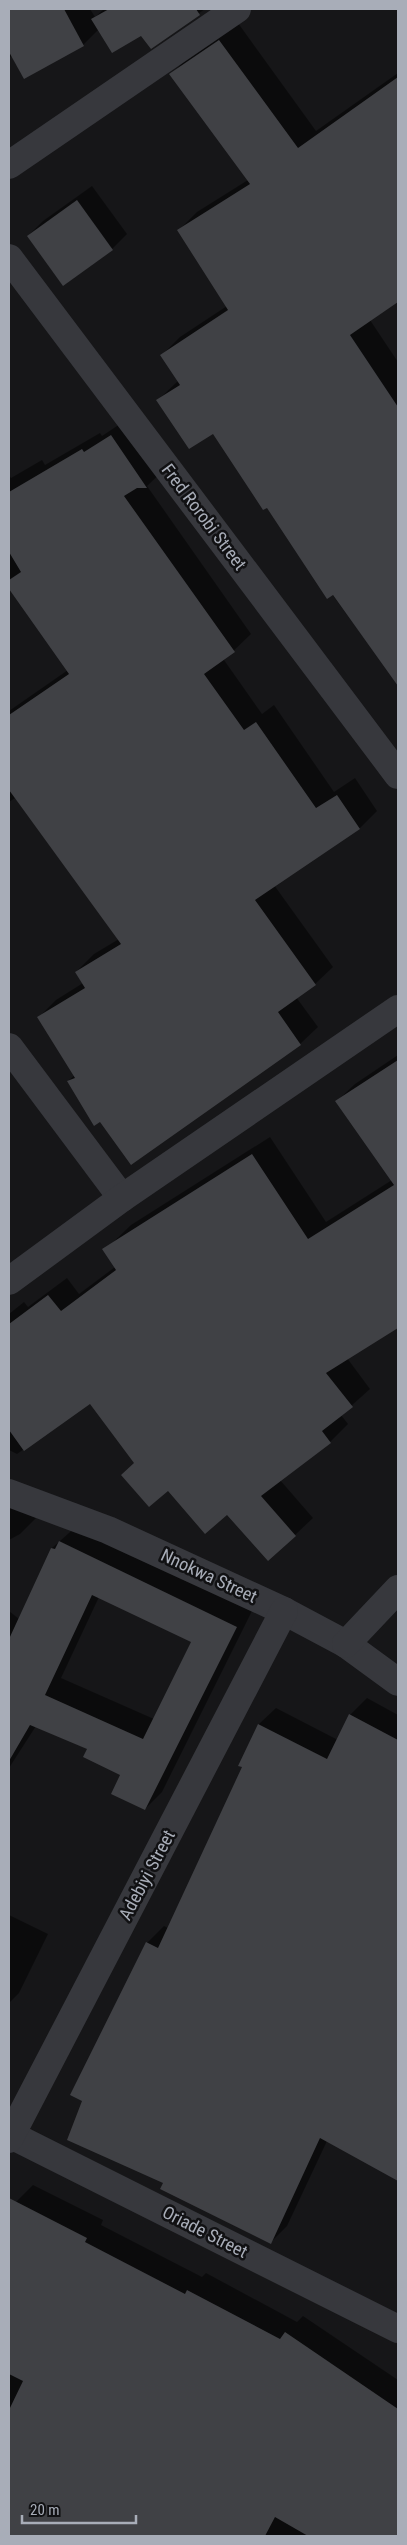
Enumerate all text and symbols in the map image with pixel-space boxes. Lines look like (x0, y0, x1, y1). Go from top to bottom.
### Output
street label: Fred Rorobi Street (158, 459, 251, 574)
street label: Nnokwa Street (158, 1544, 261, 1607)
street label: Adebiyi Street (114, 1826, 179, 1923)
street label: Oriade Street (159, 2201, 251, 2262)
scale bar (22, 2492, 136, 2524)
text: 20 m (30, 2501, 60, 2519)

